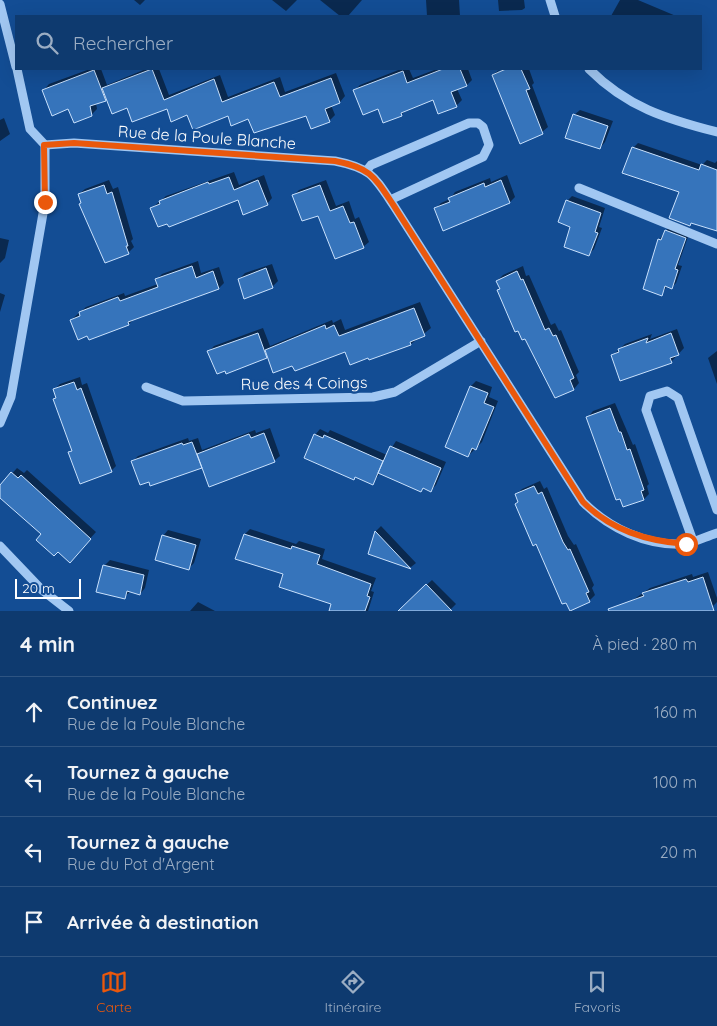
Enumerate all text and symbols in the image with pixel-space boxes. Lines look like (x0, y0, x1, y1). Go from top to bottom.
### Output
search box (15, 15, 702, 70)
icon: search (33, 29, 61, 57)
text: Rechercher (73, 31, 173, 55)
street label: Rue de la Poule Blanche (117, 121, 297, 153)
route end (34, 191, 57, 214)
street label: Rue des 4 Coings (241, 372, 367, 394)
route start (675, 533, 698, 556)
scale bar (15, 576, 81, 599)
text: 20 m (22, 579, 55, 597)
text: 4 min (20, 631, 75, 657)
text: À pied · 280 m (593, 634, 697, 654)
text: Continuez (67, 690, 157, 714)
icon: ahead (20, 698, 48, 726)
text: 160 m (654, 702, 697, 722)
text: Rue de la Poule Blanche (67, 714, 245, 734)
text: Tournez à gauche (67, 760, 229, 784)
icon: left (20, 768, 48, 796)
text: 100 m (653, 772, 697, 792)
text: Rue de la Poule Blanche (67, 784, 245, 804)
text: Tournez à gauche (67, 830, 229, 854)
icon: left (20, 838, 48, 866)
text: 20 m (660, 842, 697, 862)
text: Rue du Pot d'Argent (67, 854, 215, 874)
icon: arrive (20, 908, 48, 936)
text: Arrivée à destination (67, 910, 259, 934)
tab: Carte (96, 968, 132, 1016)
tab: Itinéraire (324, 968, 381, 1016)
tab: Favoris (574, 968, 621, 1016)

